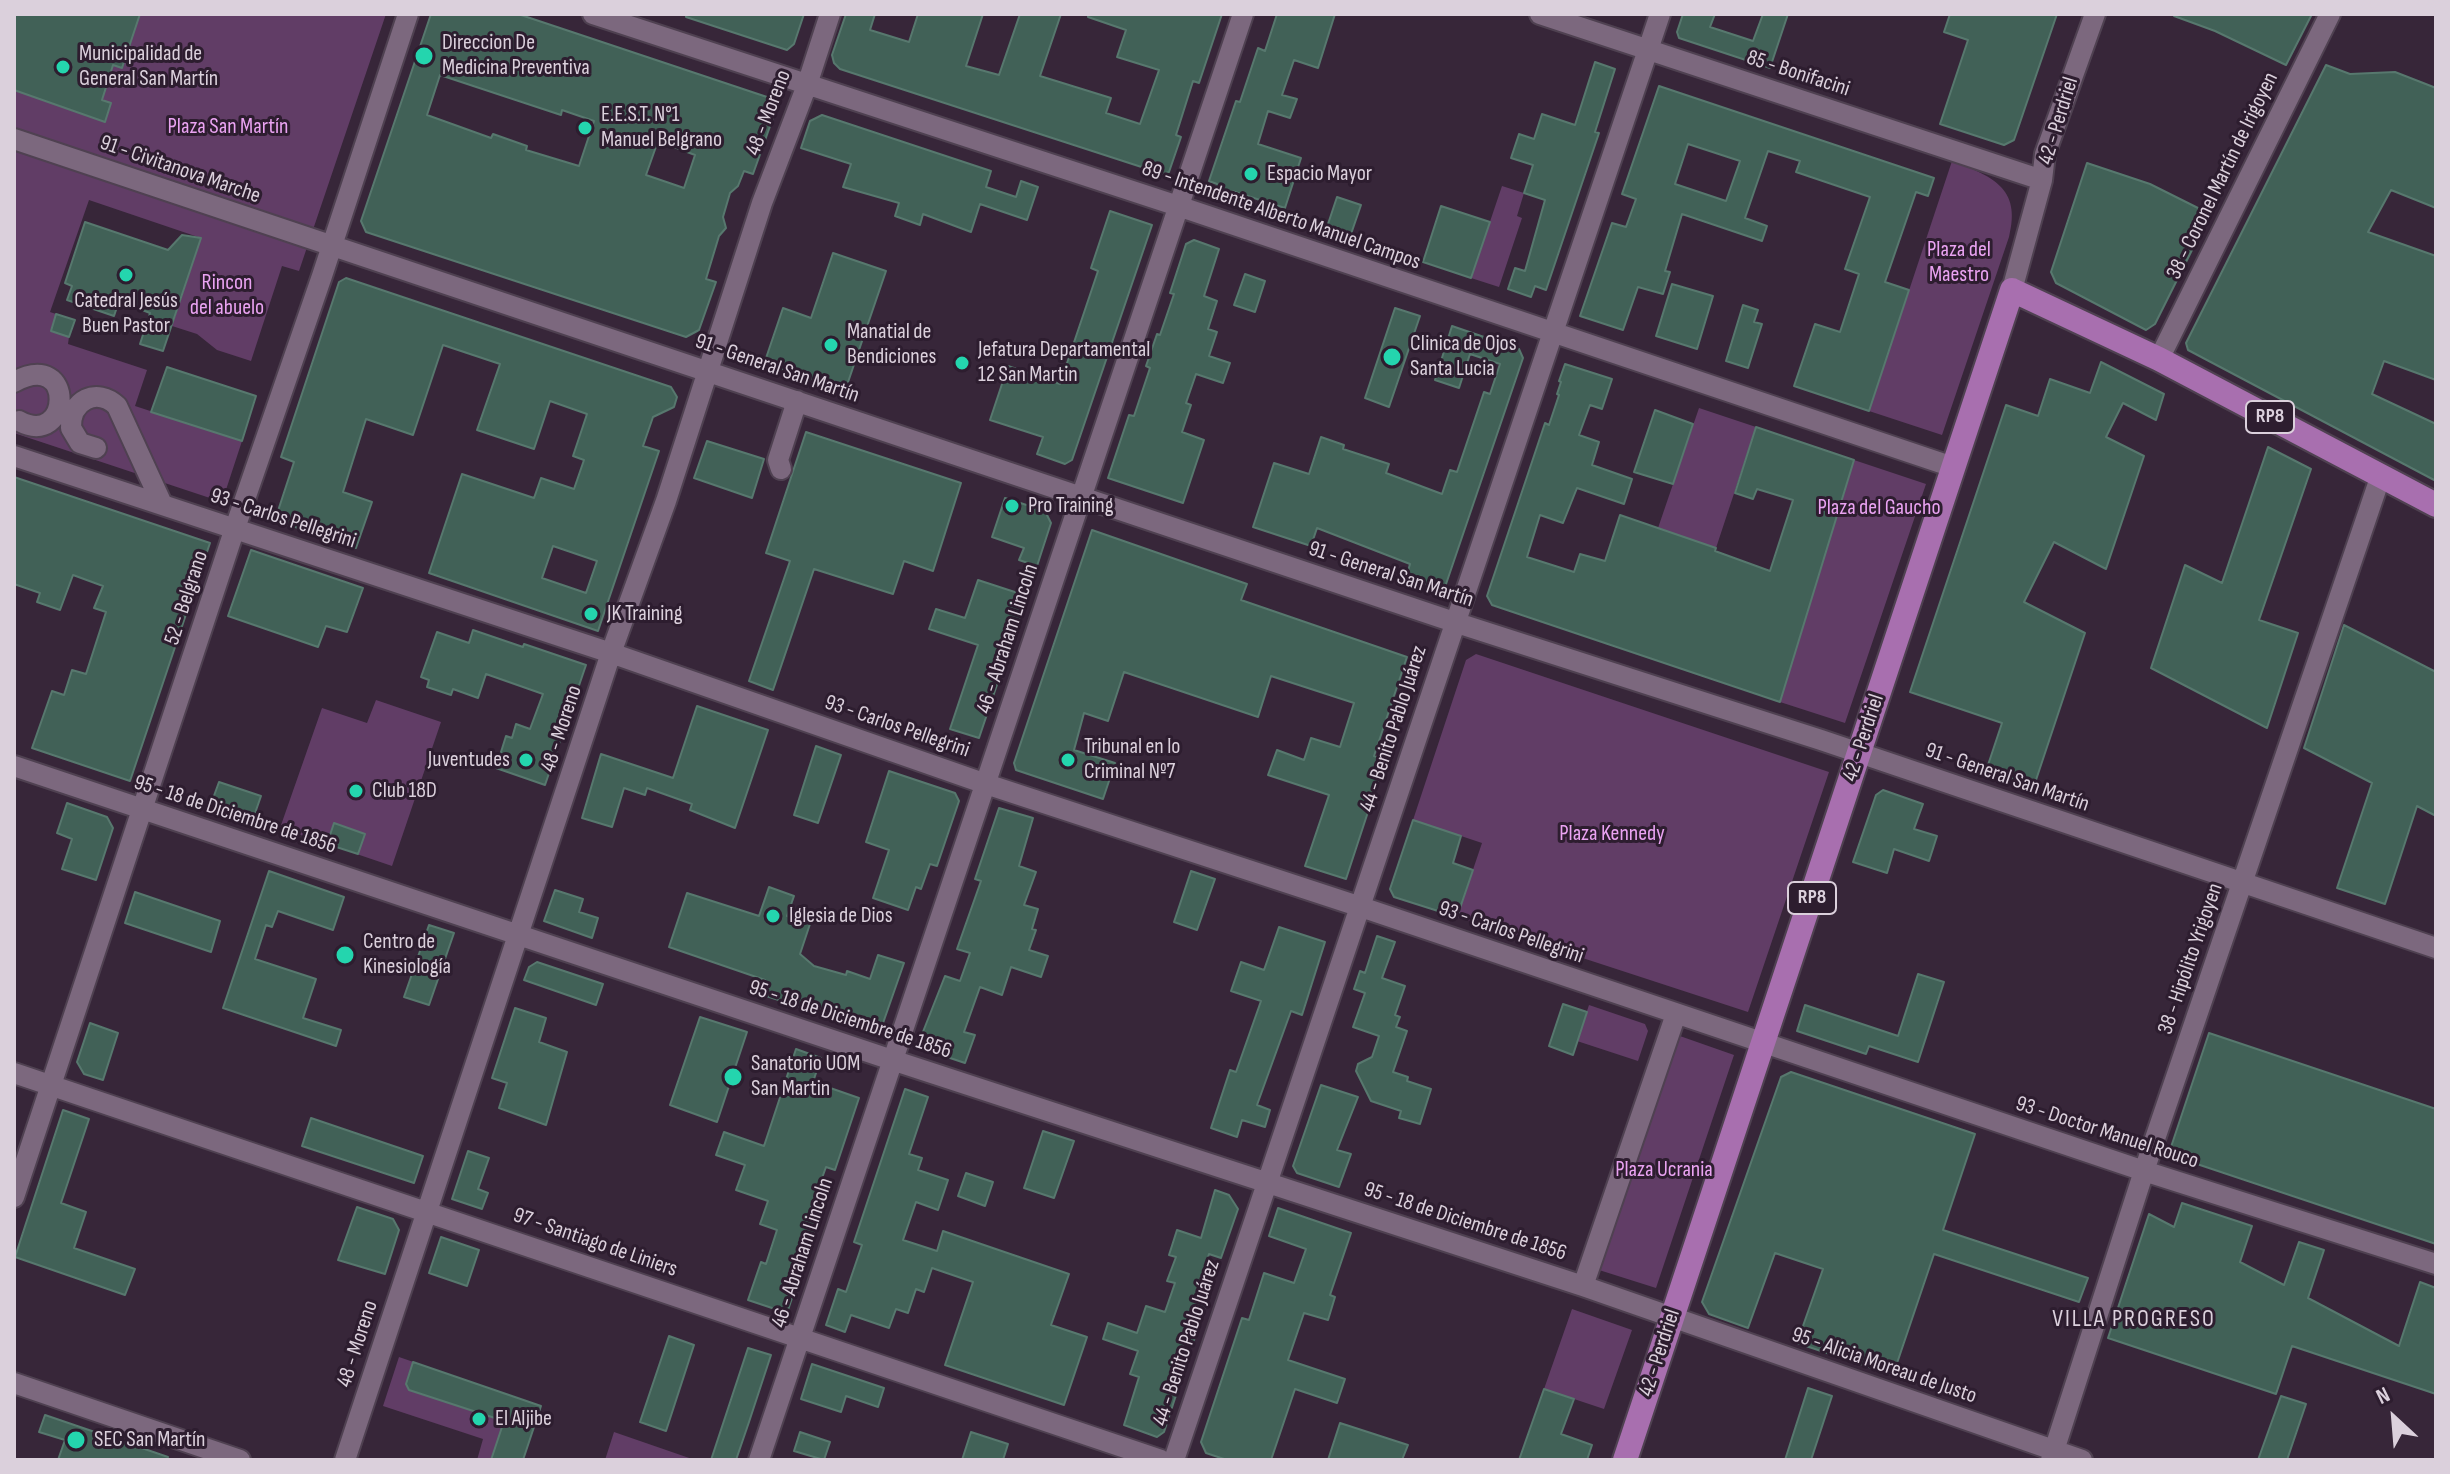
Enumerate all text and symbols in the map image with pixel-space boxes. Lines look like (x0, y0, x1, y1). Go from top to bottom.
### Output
place label: Direccion De Medicina Preventiva (442, 30, 590, 82)
place label: Municipalidad de General San Martín (79, 41, 218, 92)
marker: Direccion De Medicina Preventiva (413, 45, 435, 67)
street label: 85 - Bonifacini (1743, 45, 1853, 103)
marker: Municipalidad de General San Martín (54, 58, 72, 76)
street label: 48 - Moreno (741, 66, 797, 160)
street label: 38 - Coronel Martín de Irigoyen (2161, 68, 2285, 284)
street label: 42 - Perdriel (2033, 74, 2085, 168)
place label: E.E.S.T. N°1 Manuel Belgrano (601, 102, 722, 154)
park label: Plaza San Martín (168, 114, 288, 140)
marker: E.E.S.T. N°1 Manuel Belgrano (576, 119, 594, 137)
street label: 91 - Civitanova Marche (96, 130, 264, 210)
street label: 89 - Intendente Alberto Manuel Campos (1138, 156, 1424, 276)
place label: Espacio Mayor (1267, 161, 1372, 187)
marker: Espacio Mayor (1242, 165, 1260, 183)
park label: Plaza del Maestro (1927, 237, 1991, 288)
marker: Catedral Jesús Buen Pastor (117, 266, 135, 284)
park label: Rincon del abuelo (190, 270, 264, 322)
place label: Catedral Jesús Buen Pastor (74, 288, 178, 340)
place label: Manatial de Bendiciones (847, 319, 936, 370)
street label: 91 - General San Martín (691, 329, 863, 409)
place label: Clinica de Ojos Santa Lucia (1410, 331, 1517, 382)
marker: Manatial de Bendiciones (822, 336, 840, 354)
place label: Jefatura Departamental 12 San Martin (978, 337, 1150, 388)
marker: Clinica de Ojos Santa Lucia (1381, 346, 1403, 368)
marker: Jefatura Departamental 12 San Martin (953, 354, 971, 372)
road number: RP8 (2246, 401, 2294, 433)
street label: 93 - Carlos Pellegrini (207, 483, 359, 555)
place label: Pro Training (1028, 493, 1113, 519)
park label: Plaza del Gaucho (1817, 495, 1941, 521)
marker: Pro Training (1003, 497, 1021, 515)
street label: 91 - General San Martín (1305, 536, 1477, 614)
street label: 52 - Belgrano (159, 548, 215, 648)
street label: 46 - Abraham Lincoln (971, 561, 1045, 717)
place label: JK Training (607, 601, 683, 627)
marker: JK Training (582, 605, 600, 623)
street label: 44 - Benito Pablo Juárez (1355, 643, 1433, 815)
street label: 48 - Moreno (536, 682, 588, 776)
street label: 93 - Carlos Pellegrini (821, 690, 973, 764)
street label: 42 - Perdriel (1838, 691, 1890, 785)
place label: Tribunal en lo Criminal Nº7 (1084, 734, 1180, 786)
street label: 91 - General San Martín (1921, 738, 2093, 818)
place label: Juventudes (428, 747, 510, 773)
marker: Juventudes (517, 751, 535, 769)
marker: Tribunal en lo Criminal Nº7 (1059, 751, 1077, 769)
street label: 95 - 18 de Diciembre de 1856 (130, 770, 340, 860)
place label: Club 18D (372, 778, 437, 804)
marker: Club 18D (347, 782, 365, 800)
park label: Plaza Kennedy (1559, 821, 1665, 847)
street label: 38 - Hipólito Yrigoyen (2153, 880, 2229, 1038)
road number: RP8 (1788, 882, 1836, 914)
street label: 93 - Carlos Pellegrini (1435, 896, 1587, 970)
place label: Iglesia de Dios (789, 903, 893, 929)
marker: Iglesia de Dios (764, 907, 782, 925)
place label: Centro de Kinesiología (363, 929, 451, 980)
marker: Centro de Kinesiología (334, 944, 356, 966)
street label: 95 - 18 de Diciembre de 1856 (745, 975, 955, 1065)
place label: Sanatorio UOM San Martin (751, 1051, 860, 1102)
marker: Sanatorio UOM San Martin (722, 1066, 744, 1088)
street label: 93 - Doctor Manuel Rouco (2012, 1091, 2202, 1175)
park label: Plaza Ucrania (1615, 1157, 1713, 1183)
street label: 46 - Abraham Lincoln (766, 1175, 840, 1331)
street label: 95 - 18 de Diciembre de 1856 (1360, 1177, 1570, 1267)
street label: 97 - Santiago de Liniers (510, 1203, 680, 1283)
street label: 44 - Benito Pablo Juárez (1148, 1257, 1226, 1429)
street label: 48 - Moreno (332, 1297, 384, 1391)
street label: 42 - Perdriel (1634, 1306, 1686, 1400)
district label: VILLA PROGRESO (2052, 1306, 2216, 1334)
street label: 95 - Alicia Moreau de Justo (1788, 1322, 1980, 1410)
north arrow (2354, 1378, 2434, 1458)
text: N (2372, 1381, 2394, 1411)
place label: El Aljibe (495, 1406, 552, 1432)
marker: El Aljibe (470, 1410, 488, 1428)
place label: SEC San Martín (94, 1427, 205, 1453)
marker: SEC San Martín (65, 1429, 87, 1451)

